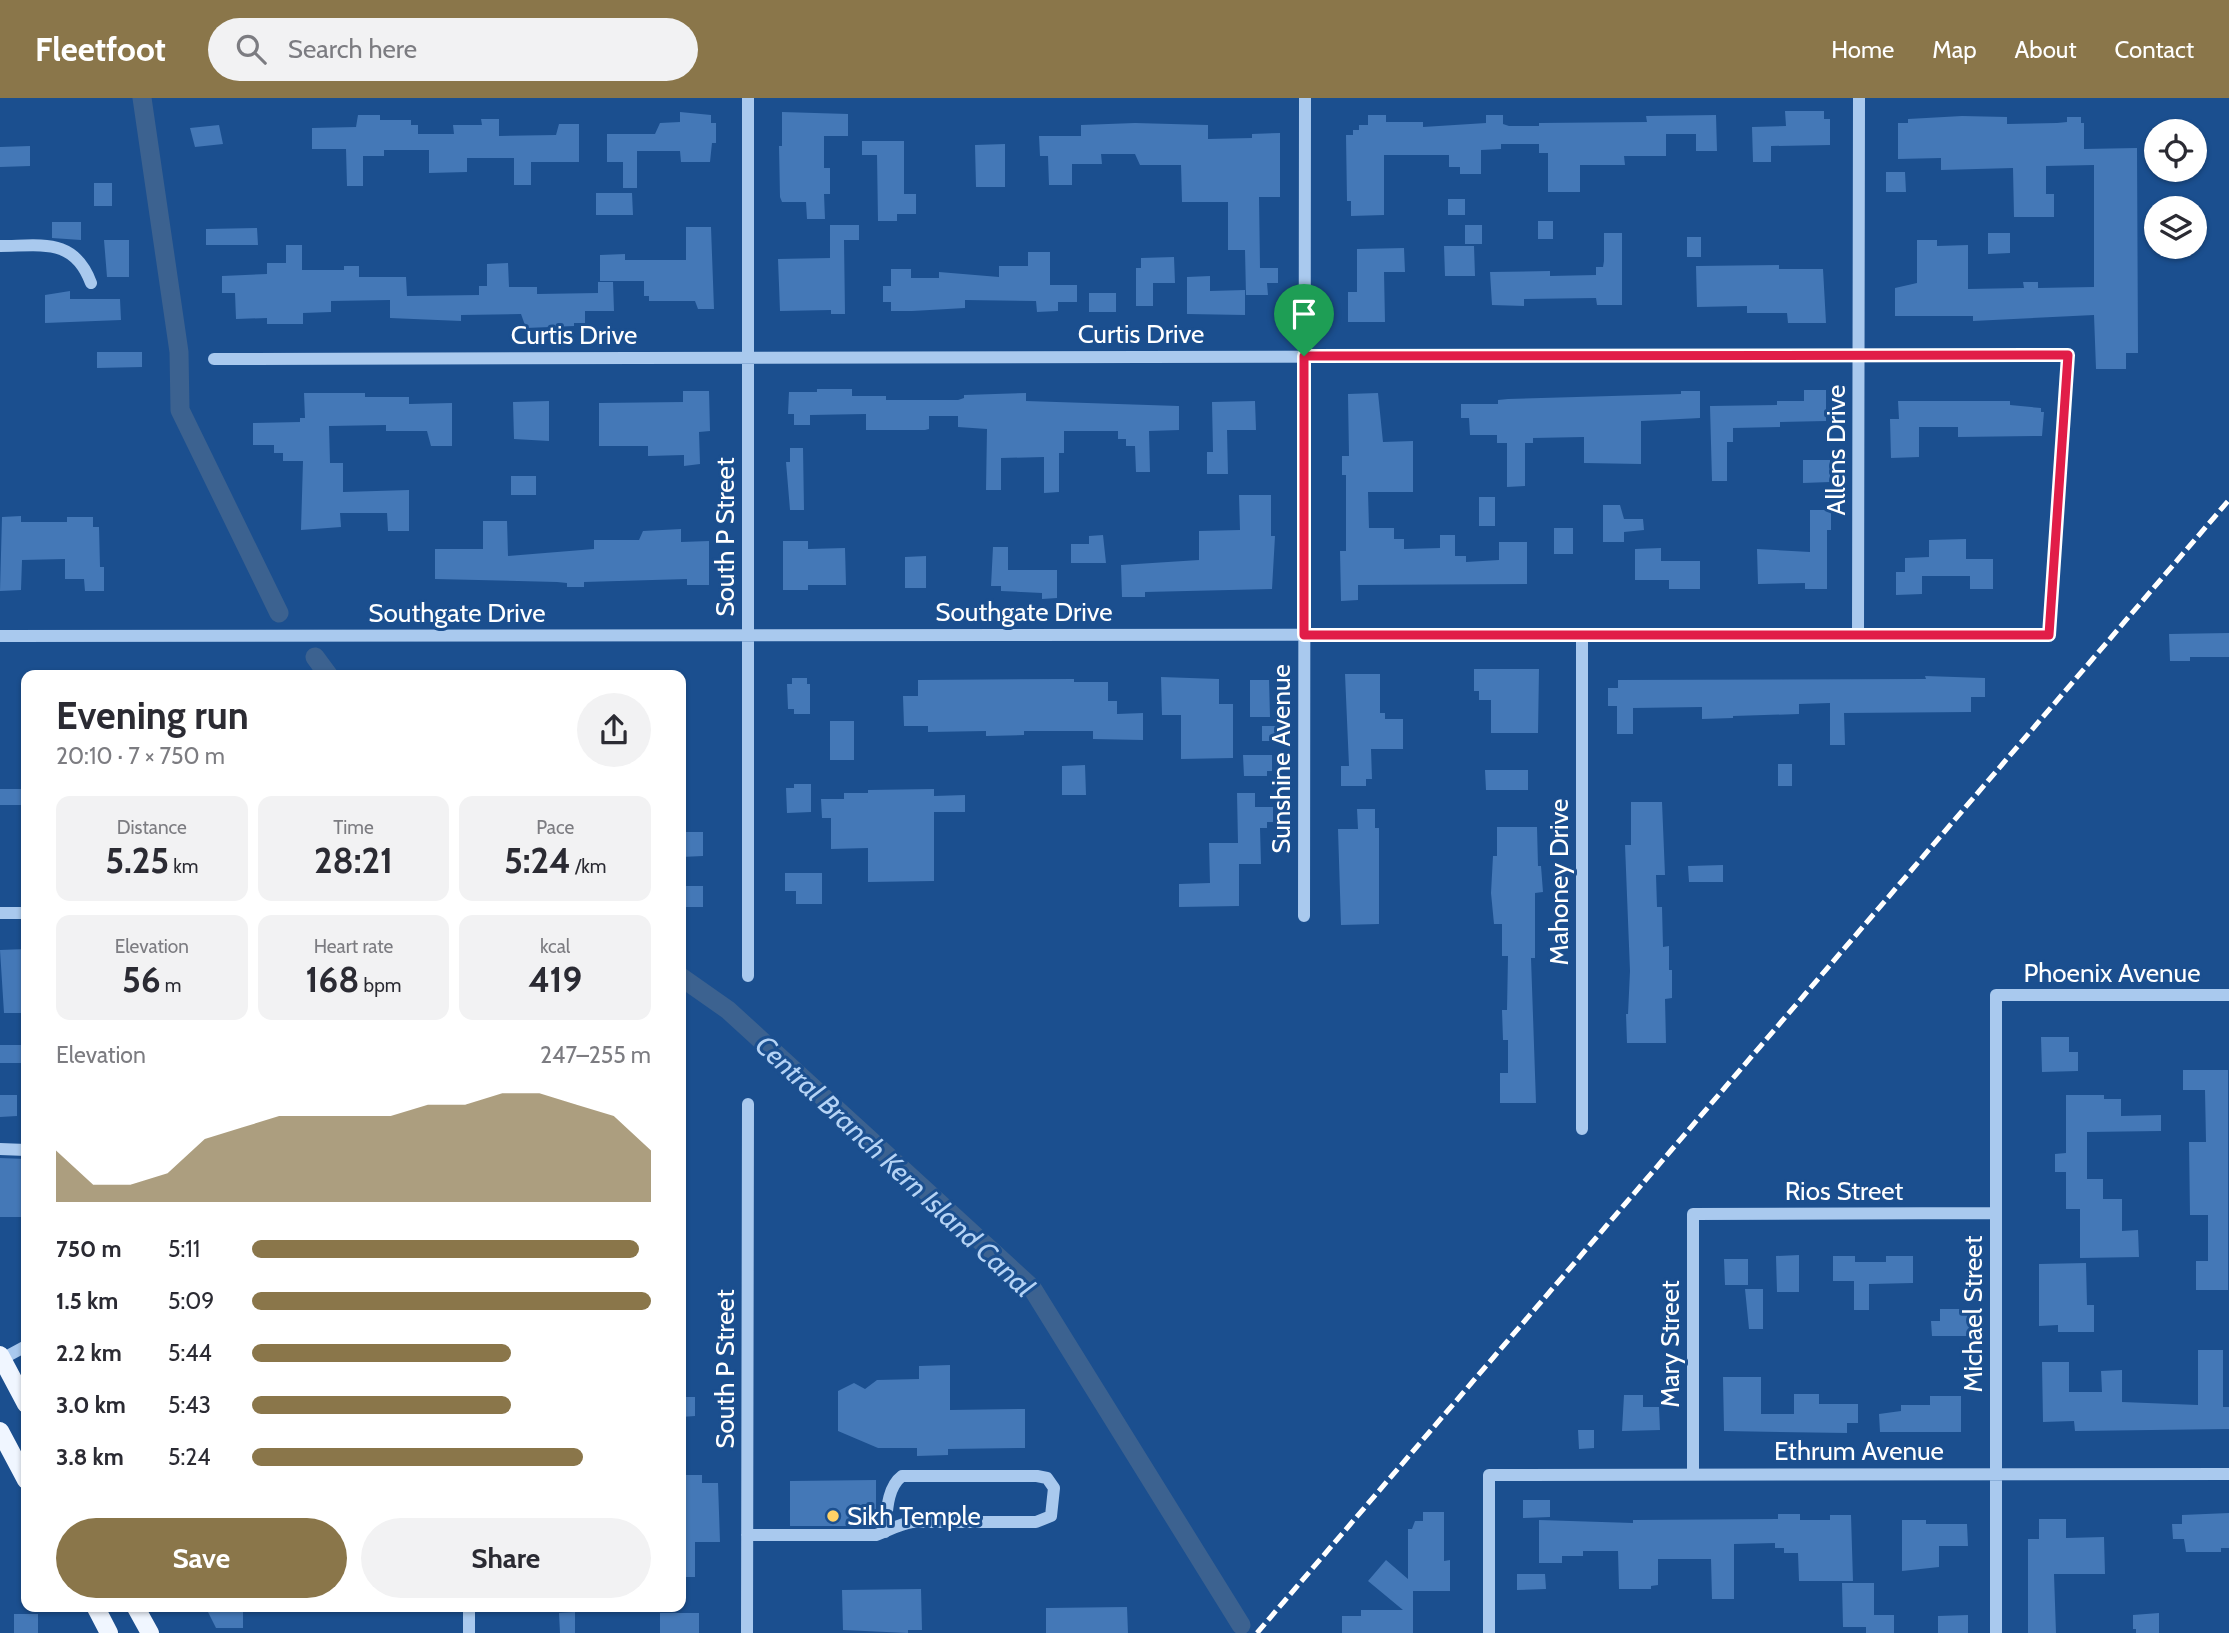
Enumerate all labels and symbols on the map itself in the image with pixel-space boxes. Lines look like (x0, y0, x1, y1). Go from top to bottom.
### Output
pin (1274, 284, 1334, 356)
street label: Curtis Drive (1078, 318, 1204, 350)
street label: Curtis Drive (511, 319, 637, 351)
street label: Allens Drive (1820, 385, 1852, 515)
street label: South P Street (709, 457, 741, 617)
street label: Southgate Drive (935, 596, 1113, 628)
street label: Southgate Drive (368, 597, 546, 629)
street label: Sunshine Avenue (1265, 664, 1297, 854)
street label: Mahoney Drive (1543, 799, 1575, 965)
street label: Phoenix Avenue (2023, 957, 2201, 989)
water label: Central Branch Kern Island Canal (749, 1028, 1042, 1304)
street label: Rios Street (1785, 1175, 1904, 1207)
street label: Michael Street (1957, 1235, 1989, 1392)
street label: Mary Street (1654, 1280, 1686, 1408)
street label: South P Street (709, 1289, 741, 1449)
street label: Ethrum Avenue (1774, 1435, 1944, 1467)
place label: Sikh Temple (847, 1500, 981, 1532)
marker: Sikh Temple (825, 1508, 841, 1524)

